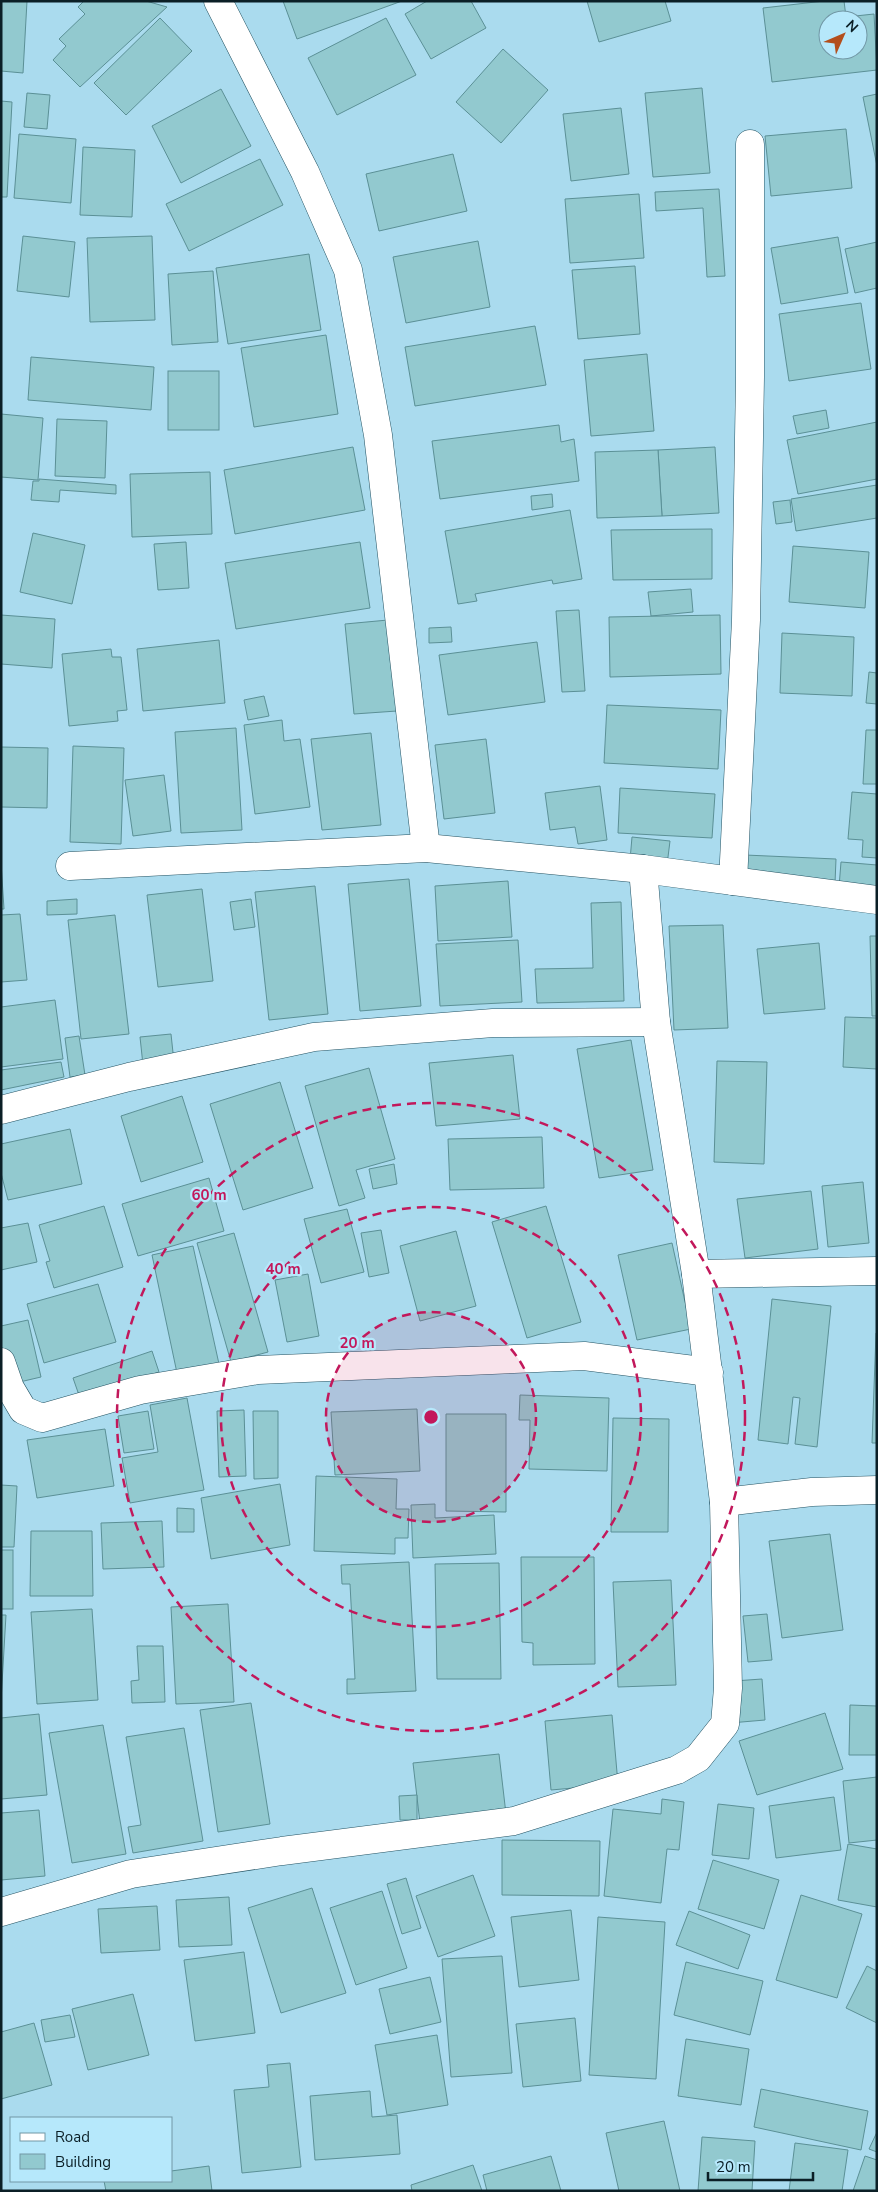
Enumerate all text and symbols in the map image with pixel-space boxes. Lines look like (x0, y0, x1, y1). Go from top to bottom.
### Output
north arrow (818, 10, 868, 60)
text: N (841, 16, 862, 37)
text: 60 m (191, 1185, 227, 1205)
text: 40 m (265, 1259, 301, 1279)
text: 20 m (339, 1333, 375, 1353)
centre of rings (422, 1408, 440, 1426)
legend (10, 2117, 172, 2182)
text: Road (55, 2127, 90, 2147)
scale bar (708, 2150, 813, 2182)
text: Building (55, 2152, 111, 2172)
text: 20 m (716, 2157, 751, 2177)

